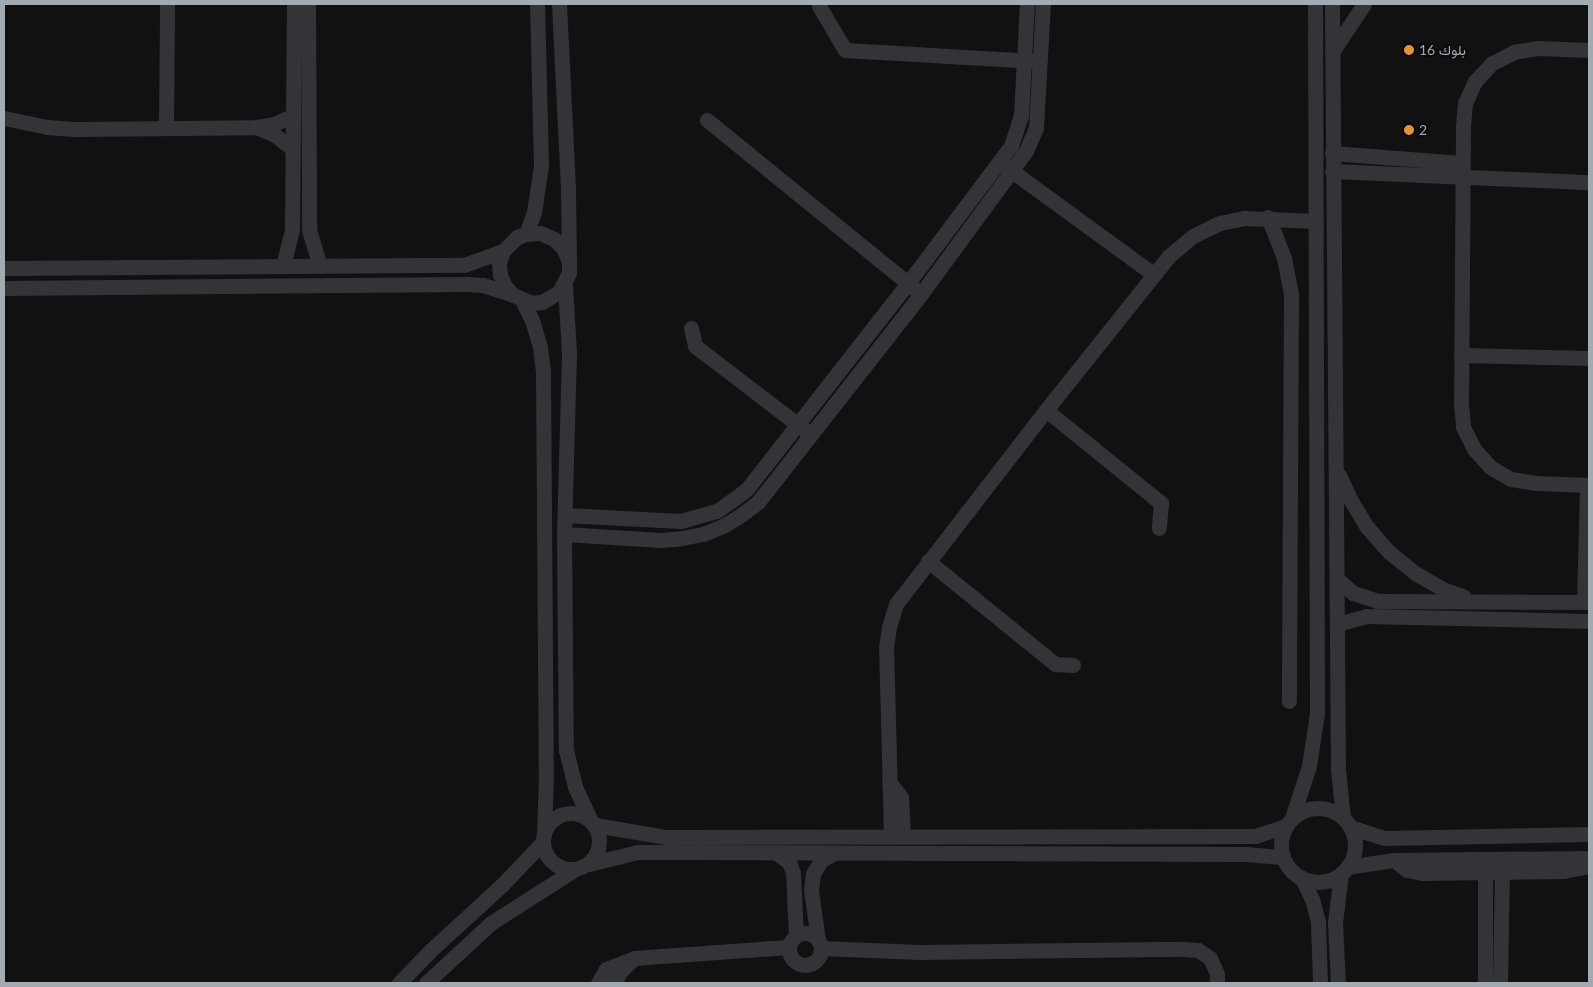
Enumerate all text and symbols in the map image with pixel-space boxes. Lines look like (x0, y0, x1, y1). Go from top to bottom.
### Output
place label: بلوك 16 (1419, 42, 1466, 58)
marker: بلوك 16 (1403, 44, 1415, 56)
place label: 2 (1419, 122, 1427, 138)
marker: 2 (1403, 124, 1415, 136)

